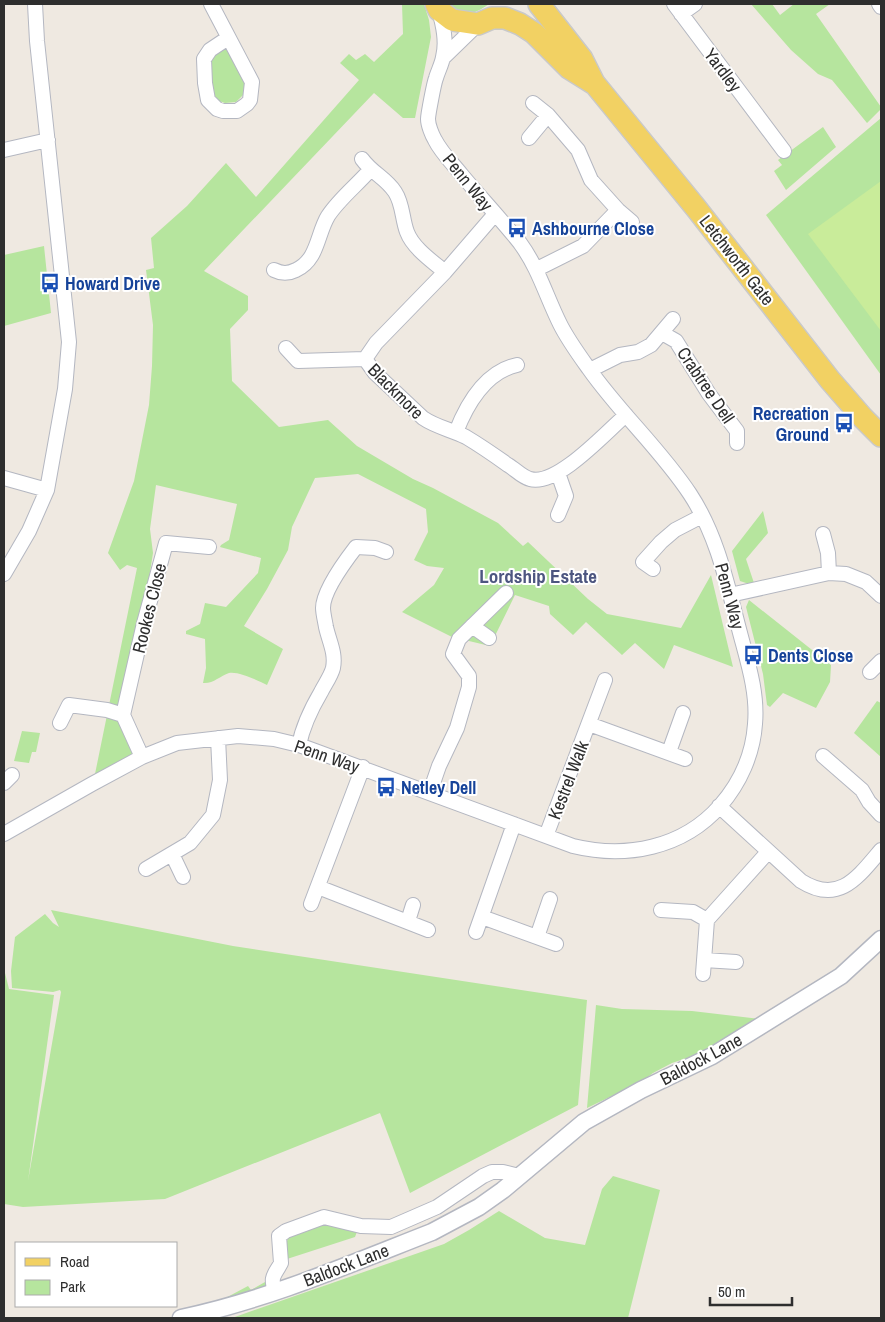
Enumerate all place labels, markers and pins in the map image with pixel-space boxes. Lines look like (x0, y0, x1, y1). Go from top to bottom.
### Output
place label: Ashbourne Close (532, 216, 654, 241)
bus stop icon: Ashbourne Close (506, 217, 528, 239)
place label: Howard Drive (65, 271, 160, 296)
bus stop icon: Howard Drive (39, 272, 61, 294)
place label: Recreation Ground (753, 401, 829, 447)
bus stop icon: Recreation Ground (833, 412, 855, 434)
place label: Dents Close (768, 643, 853, 668)
bus stop icon: Dents Close (742, 644, 764, 666)
place label: Netley Dell (401, 775, 476, 800)
bus stop icon: Netley Dell (375, 776, 397, 798)

